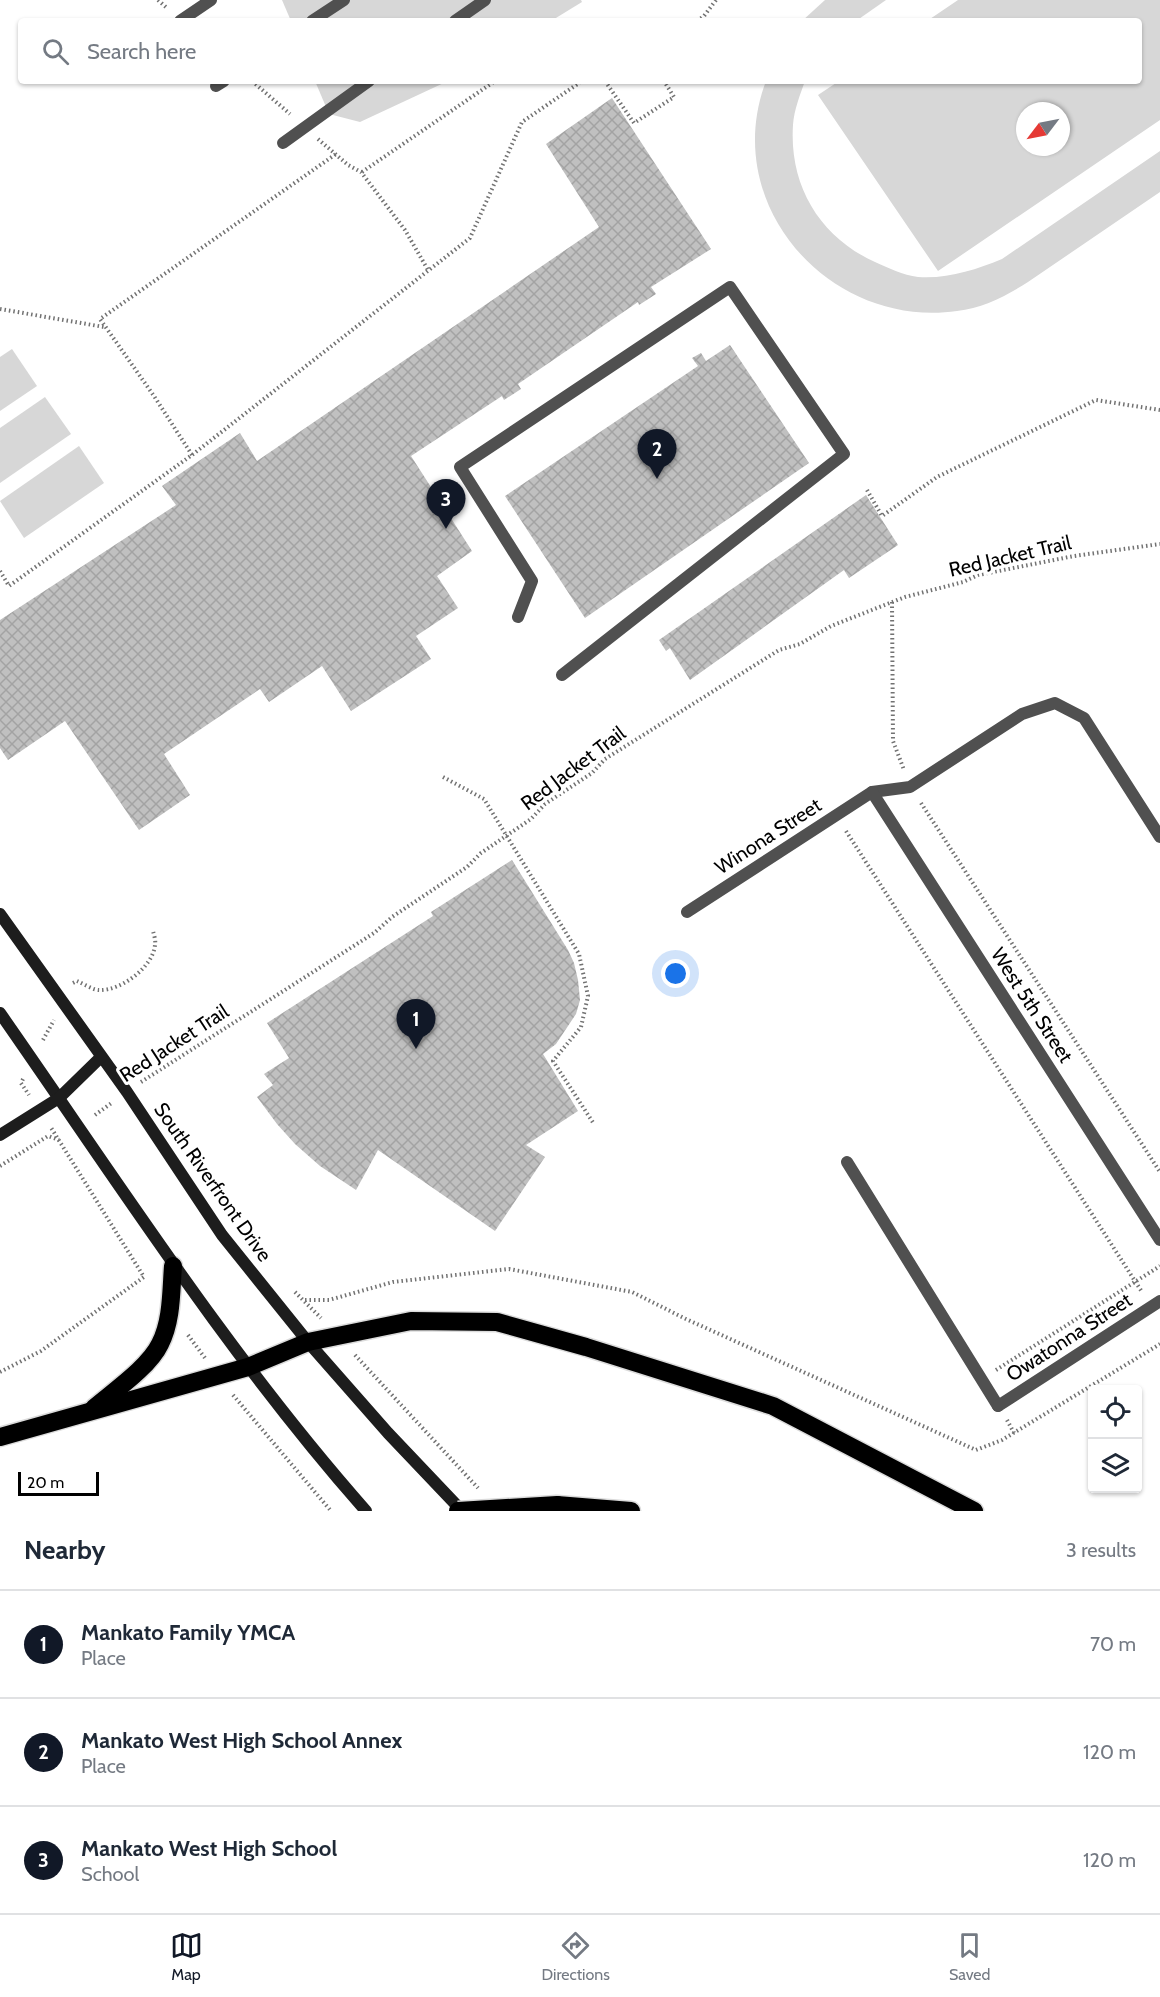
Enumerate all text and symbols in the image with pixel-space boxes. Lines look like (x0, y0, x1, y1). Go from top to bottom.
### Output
search box (18, 18, 1142, 84)
icon: search (39, 35, 72, 68)
text: Search here (87, 38, 196, 65)
north arrow (1016, 102, 1070, 156)
pin: 2 (638, 430, 676, 479)
pin: 3 (426, 480, 466, 529)
street label: Red Jacket Trail (947, 530, 1074, 582)
street label: Red Jacket Trail (516, 721, 630, 815)
street label: Winona Street (710, 793, 826, 879)
street label: West 5th Street (986, 943, 1078, 1067)
your location (661, 959, 690, 988)
street label: Red Jacket Trail (115, 999, 233, 1087)
pin: 1 (396, 1000, 436, 1049)
street label: South Riverfront Drive (149, 1098, 277, 1266)
street label: Owatonna Street (1002, 1287, 1136, 1386)
map controls (1088, 1385, 1142, 1493)
button: locate (1088, 1385, 1142, 1439)
button: layers (1088, 1439, 1142, 1493)
scale bar (18, 1469, 99, 1496)
text: 20 m (27, 1473, 64, 1492)
text: Nearby (24, 1534, 105, 1566)
text: 3 results (1066, 1538, 1136, 1562)
text: Mankato Family YMCA (81, 1619, 295, 1646)
text: 1 (40, 1632, 47, 1656)
text: 70 m (1090, 1632, 1136, 1656)
text: Place (81, 1646, 126, 1670)
text: Mankato West High School Annex (81, 1727, 402, 1754)
text: 2 (38, 1740, 49, 1764)
text: 120 m (1083, 1740, 1136, 1764)
text: Place (81, 1754, 126, 1778)
text: Mankato West High School (81, 1835, 337, 1862)
text: 3 (38, 1848, 49, 1872)
text: 120 m (1083, 1848, 1136, 1872)
text: School (81, 1862, 139, 1886)
tab: Map (170, 1929, 203, 1984)
tab: Directions (542, 1929, 610, 1984)
tab: Saved (949, 1929, 990, 1984)

